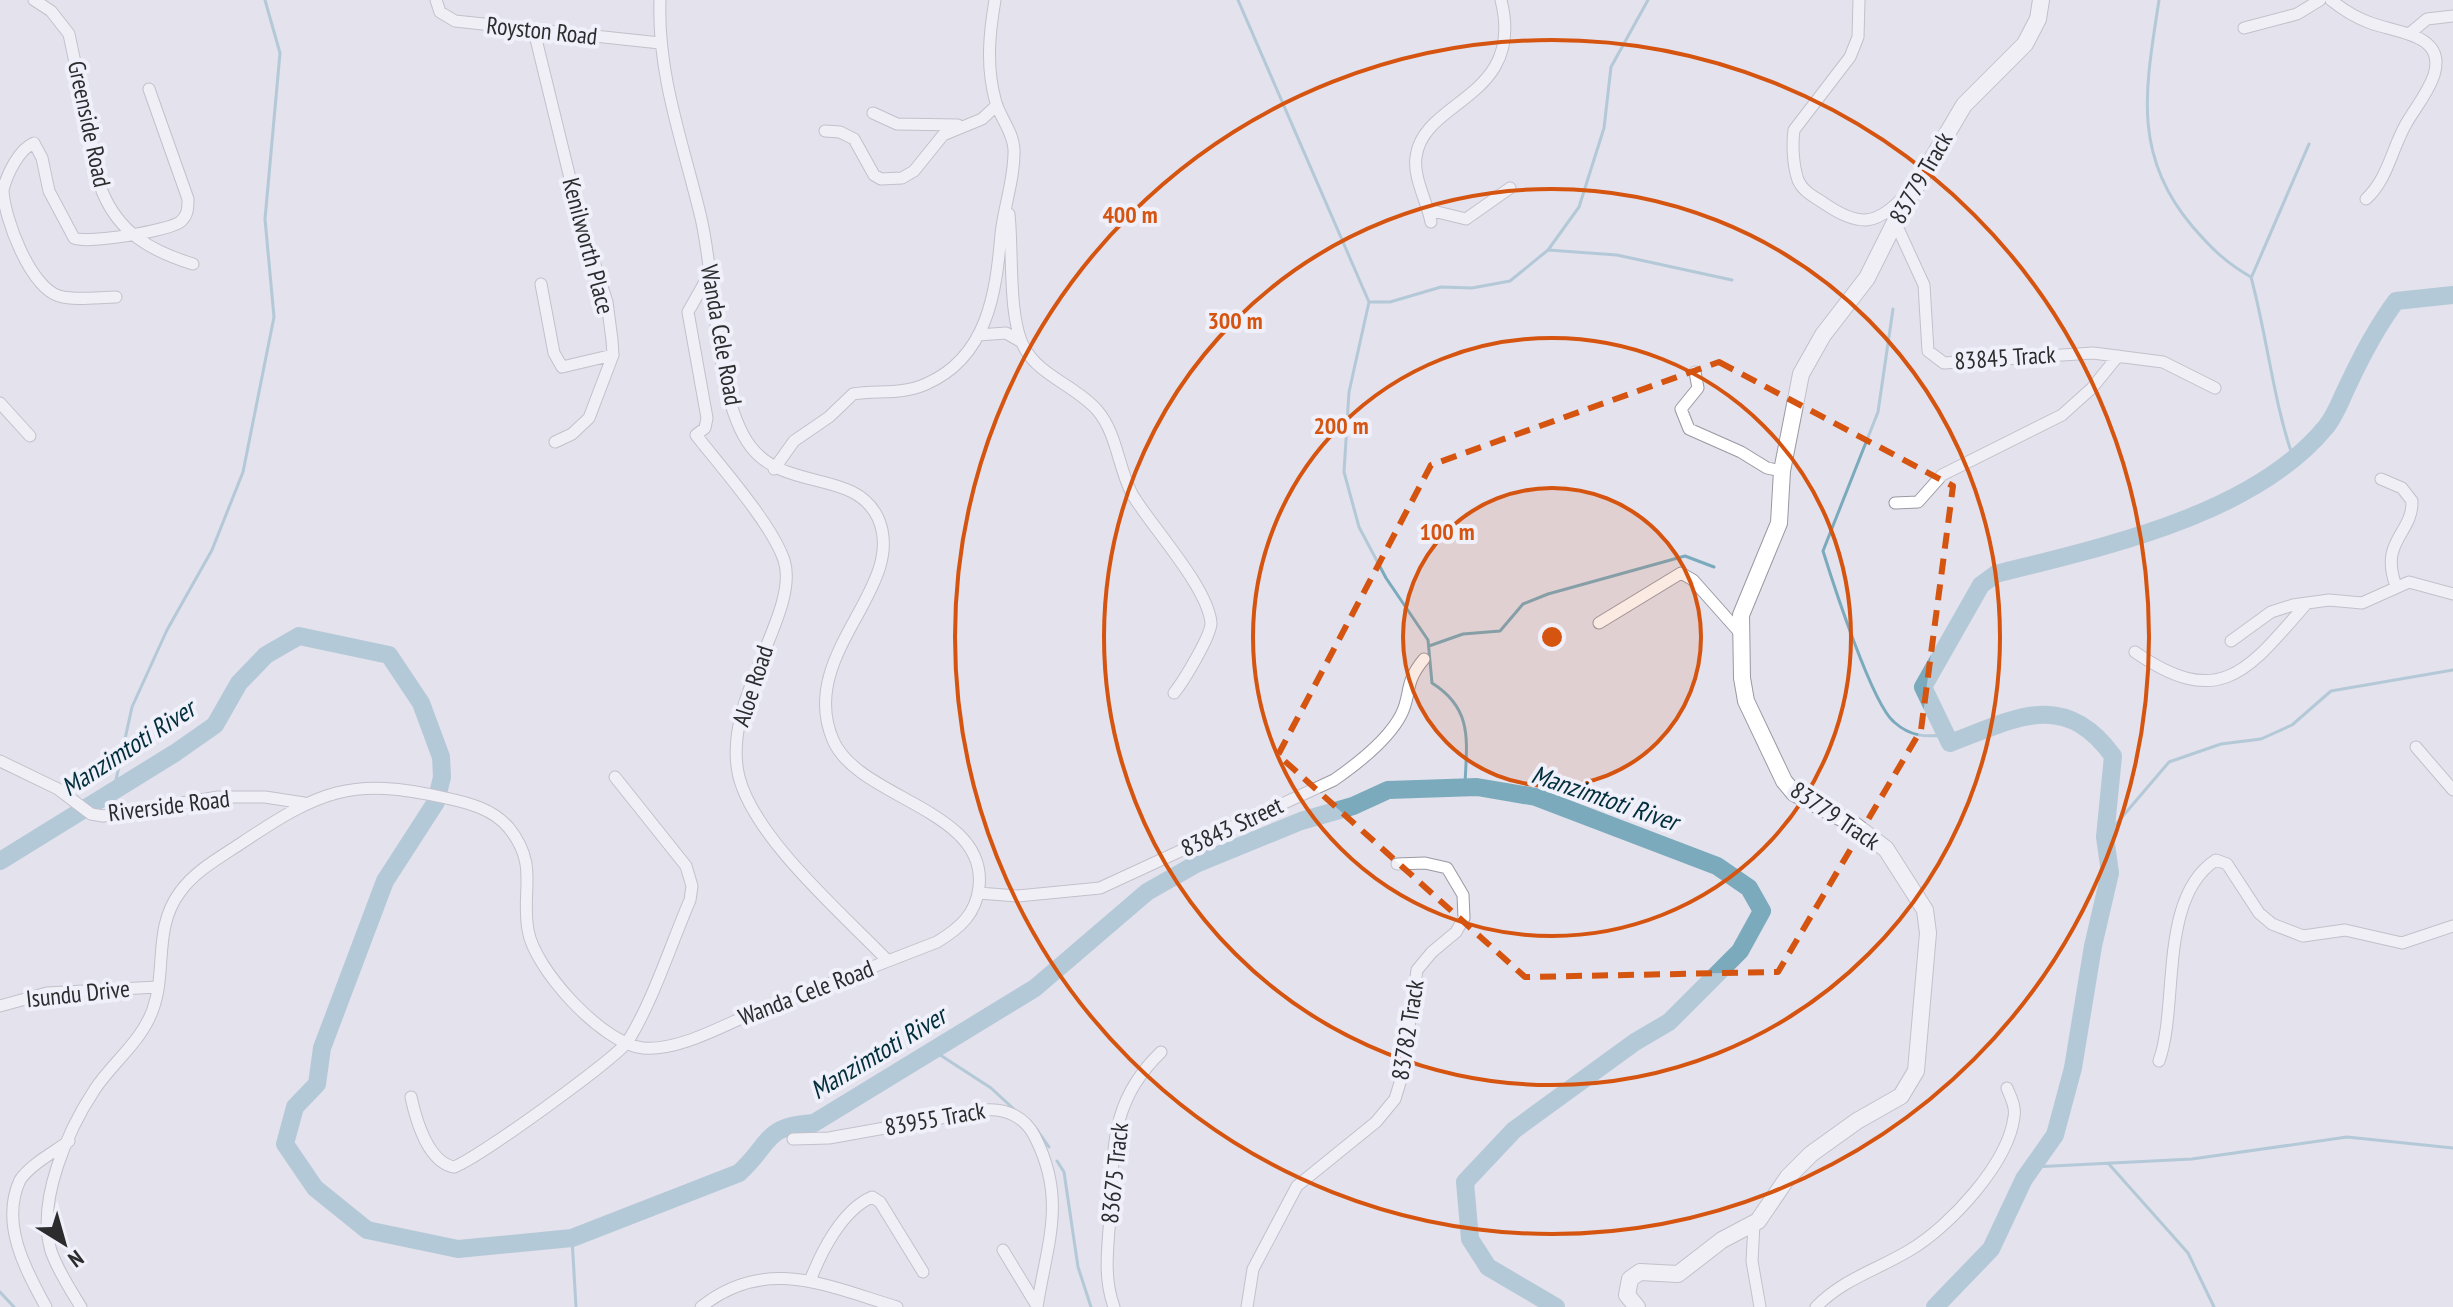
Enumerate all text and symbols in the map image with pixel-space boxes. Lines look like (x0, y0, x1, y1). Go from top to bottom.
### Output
street label: Royston Road (485, 9, 599, 52)
street label: Greenside Road (61, 58, 118, 190)
street label: 83779 Track (1882, 126, 1960, 229)
street label: Kenilworth Place (555, 174, 622, 317)
text: 400 m (1102, 199, 1158, 230)
street label: Wanda Cele Road (694, 262, 749, 408)
text: 300 m (1207, 305, 1263, 336)
street label: 83845 Track (1953, 338, 2057, 376)
text: 200 m (1313, 410, 1369, 441)
text: 100 m (1419, 516, 1475, 547)
centre of rings (1538, 623, 1566, 651)
street label: Aloe Road (725, 641, 780, 730)
water label: Manzimtoti River (55, 690, 204, 803)
water label: Manzimtoti River (1528, 757, 1686, 839)
street label: 83779 Track (1785, 774, 1886, 857)
street label: Riverside Road (106, 783, 231, 828)
street label: 83843 Street (1176, 789, 1288, 864)
street label: Wanda Cele Road (734, 953, 878, 1033)
street label: Isundu Drive (25, 973, 131, 1014)
street label: 83782 Track (1384, 977, 1431, 1082)
water label: Manzimtoti River (804, 997, 955, 1106)
street label: 83955 Track (882, 1094, 988, 1143)
street label: 83675 Track (1094, 1120, 1135, 1225)
north arrow (24, 1203, 104, 1283)
text: N (63, 1244, 89, 1274)

